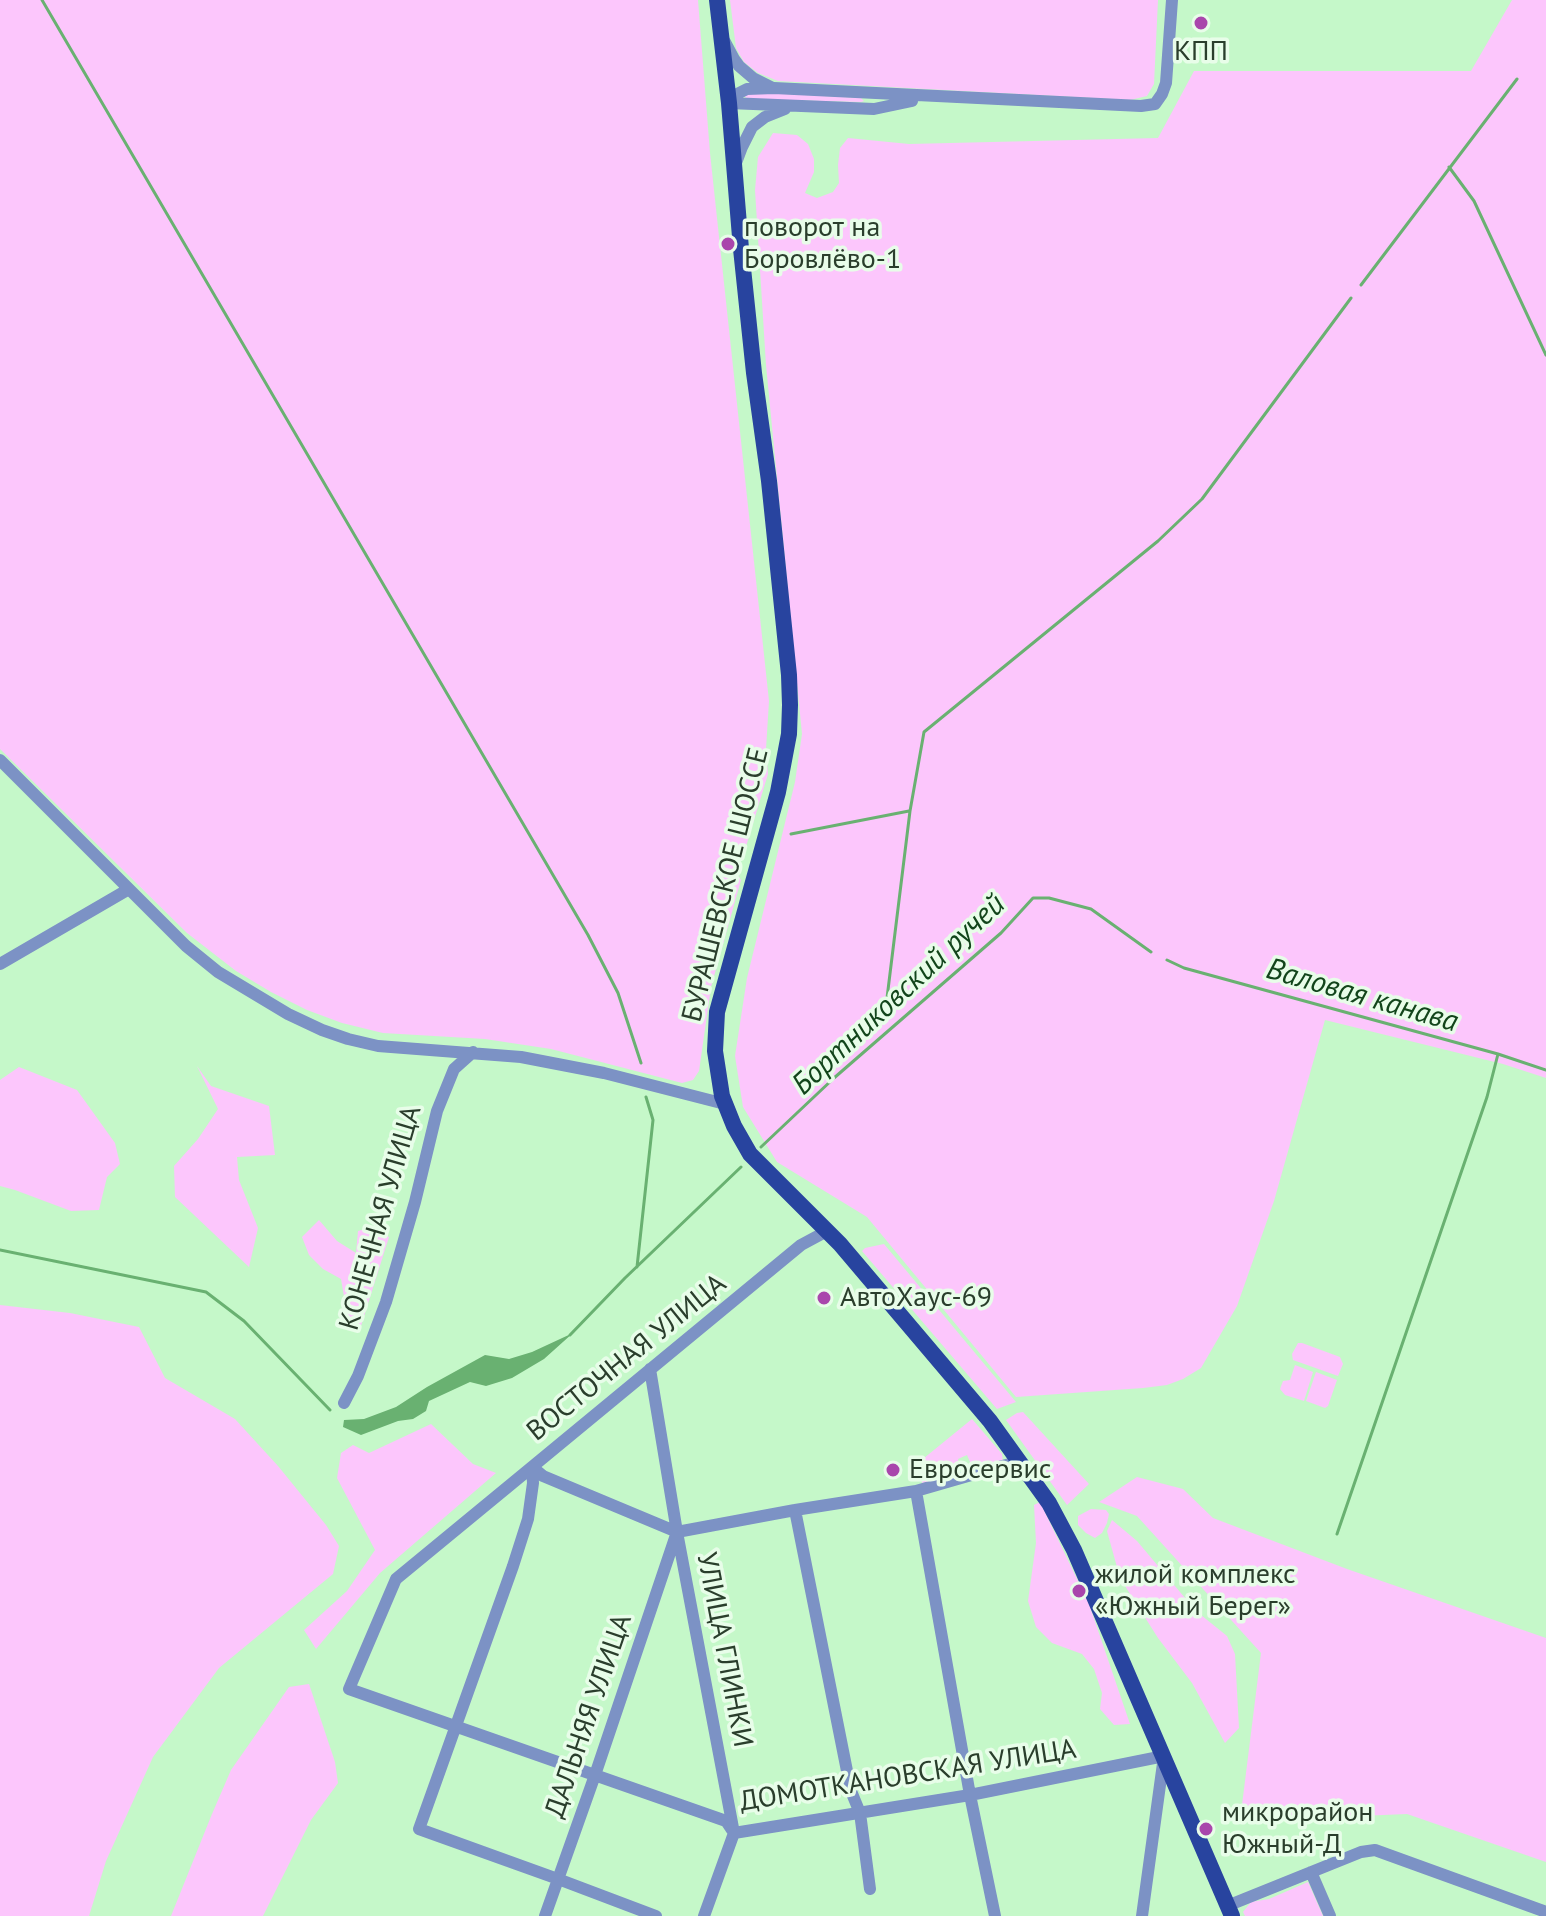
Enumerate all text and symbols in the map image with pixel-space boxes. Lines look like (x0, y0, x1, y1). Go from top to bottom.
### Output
marker: КПП (1192, 14, 1210, 32)
place label: КПП (1174, 35, 1228, 69)
place label: поворот на Боровлёво-1 (744, 211, 901, 277)
marker: поворот на Боровлёво-1 (719, 235, 737, 253)
street label: БУРАШЕВСКОЕ ШОССЕ (676, 745, 776, 1025)
water label: Бортниковский ручей (785, 887, 1013, 1103)
water label: Валовая канава (1262, 951, 1462, 1041)
street label: КОНЕЧНАЯ УЛИЦА (333, 1102, 429, 1334)
street label: ВОСТОЧНАЯ УЛИЦА (521, 1267, 733, 1449)
place label: АвтоХаус-69 (840, 1281, 992, 1315)
marker: АвтоХаус-69 (815, 1289, 833, 1307)
place label: Евросервис (909, 1453, 1051, 1487)
marker: Евросервис (884, 1461, 902, 1479)
street label: УЛИЦА ГЛИНКИ (689, 1550, 759, 1750)
place label: жилой комплекс «Южный Берег» (1095, 1558, 1296, 1624)
marker: жилой комплекс «Южный Берег» (1070, 1582, 1088, 1600)
street label: ДАЛЬНЯЯ УЛИЦА (538, 1610, 640, 1822)
street label: ДОМОТКАНОВСКАЯ УЛИЦА (737, 1733, 1079, 1819)
place label: микрорайон Южный-Д (1222, 1796, 1373, 1862)
marker: микрорайон Южный-Д (1197, 1820, 1215, 1838)

